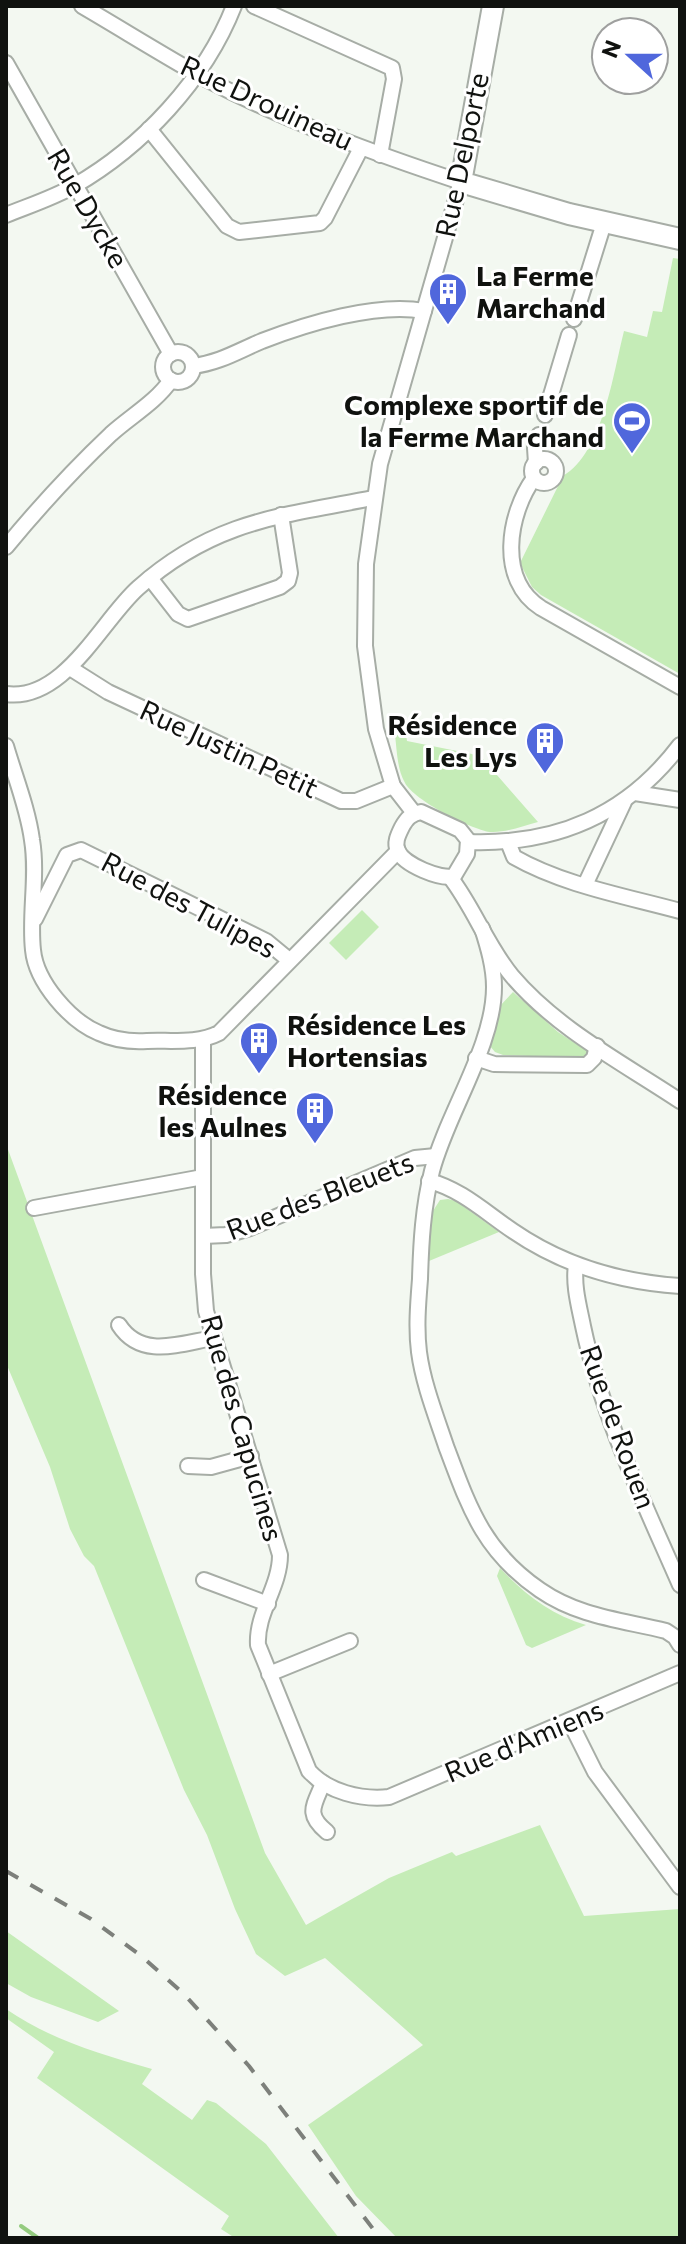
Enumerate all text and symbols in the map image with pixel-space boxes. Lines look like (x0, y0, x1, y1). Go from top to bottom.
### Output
north arrow (590, 16, 670, 96)
text: N (595, 36, 626, 61)
street label: Rue Drouineau (176, 47, 359, 157)
street label: Rue Delporte (427, 69, 495, 240)
street label: Rue Dycke (41, 142, 137, 273)
place label: La Ferme Marchand (476, 258, 606, 324)
building icon: La Ferme Marchand (427, 271, 469, 326)
place label: Complexe sportif de la Ferme Marchand (344, 387, 604, 453)
sports icon: Complexe sportif de la Ferme Marchand (611, 400, 653, 455)
street label: Rue Justin Petit (135, 692, 324, 804)
place label: Résidence Les Lys (387, 707, 517, 773)
building icon: Résidence Les Lys (524, 720, 566, 775)
street label: Rue des Tulipes (96, 844, 283, 964)
place label: Résidence Les Hortensias (287, 1007, 466, 1073)
building icon: Résidence Les Hortensias (238, 1020, 280, 1075)
place label: Résidence les Aulnes (157, 1077, 287, 1143)
building icon: Résidence les Aulnes (294, 1090, 336, 1145)
street label: Rue des Bleuets (221, 1144, 418, 1246)
street label: Rue des Capucines (194, 1311, 292, 1545)
street label: Rue de Rouen (574, 1340, 664, 1513)
street label: Rue d'Amiens (439, 1691, 608, 1789)

